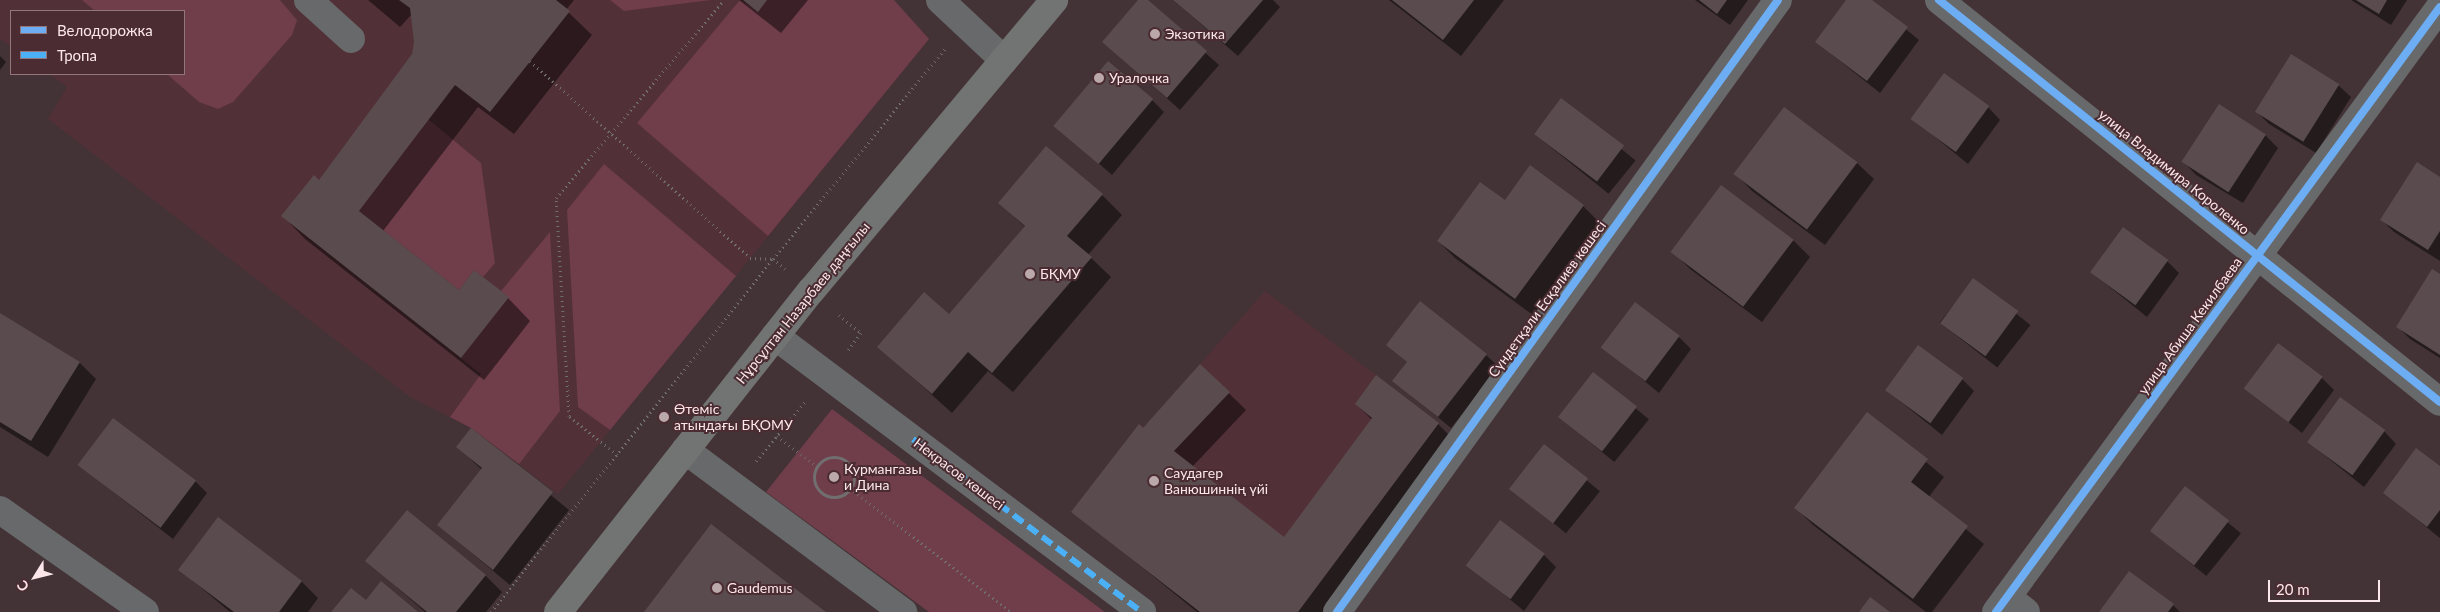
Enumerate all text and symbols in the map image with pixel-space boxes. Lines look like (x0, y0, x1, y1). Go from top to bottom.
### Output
legend (10, 10, 185, 75)
text: Велодорожка (57, 21, 153, 39)
place label: Экзотика (1165, 26, 1225, 42)
marker: Экзотика (1149, 28, 1161, 40)
text: Тропа (57, 46, 97, 64)
place label: Уралочка (1109, 70, 1169, 86)
marker: Уралочка (1093, 72, 1105, 84)
street label: улица Владимира Короленко (2095, 106, 2253, 238)
street label: Сүндетқали Есқалиев көшесі (1485, 218, 1609, 380)
street label: Нұрсұлтан Назарбаев даңғылы (733, 219, 873, 387)
street label: улица Абиша Кекилбаева (2135, 254, 2245, 398)
place label: БҚМУ (1040, 266, 1080, 282)
marker: БҚМУ (1024, 268, 1036, 280)
place label: Өтеміс атындағы БҚОМУ (674, 401, 793, 434)
marker: Өтеміс атындағы БҚОМУ (658, 411, 670, 423)
street label: Некрасов көшесі (911, 435, 1007, 513)
place label: Курмангазы и Дина (844, 461, 921, 494)
place label: Саудагер Ванюшиннің үйі (1164, 465, 1268, 498)
marker: Курмангазы и Дина (828, 471, 840, 483)
marker: Саудагер Ванюшиннің үйі (1148, 475, 1160, 487)
north arrow (10, 552, 60, 602)
scale bar (2270, 570, 2382, 602)
text: С (13, 577, 32, 595)
place label: Gaudemus (727, 580, 793, 596)
text: 20 m (2276, 580, 2310, 598)
marker: Gaudemus (711, 582, 723, 594)

